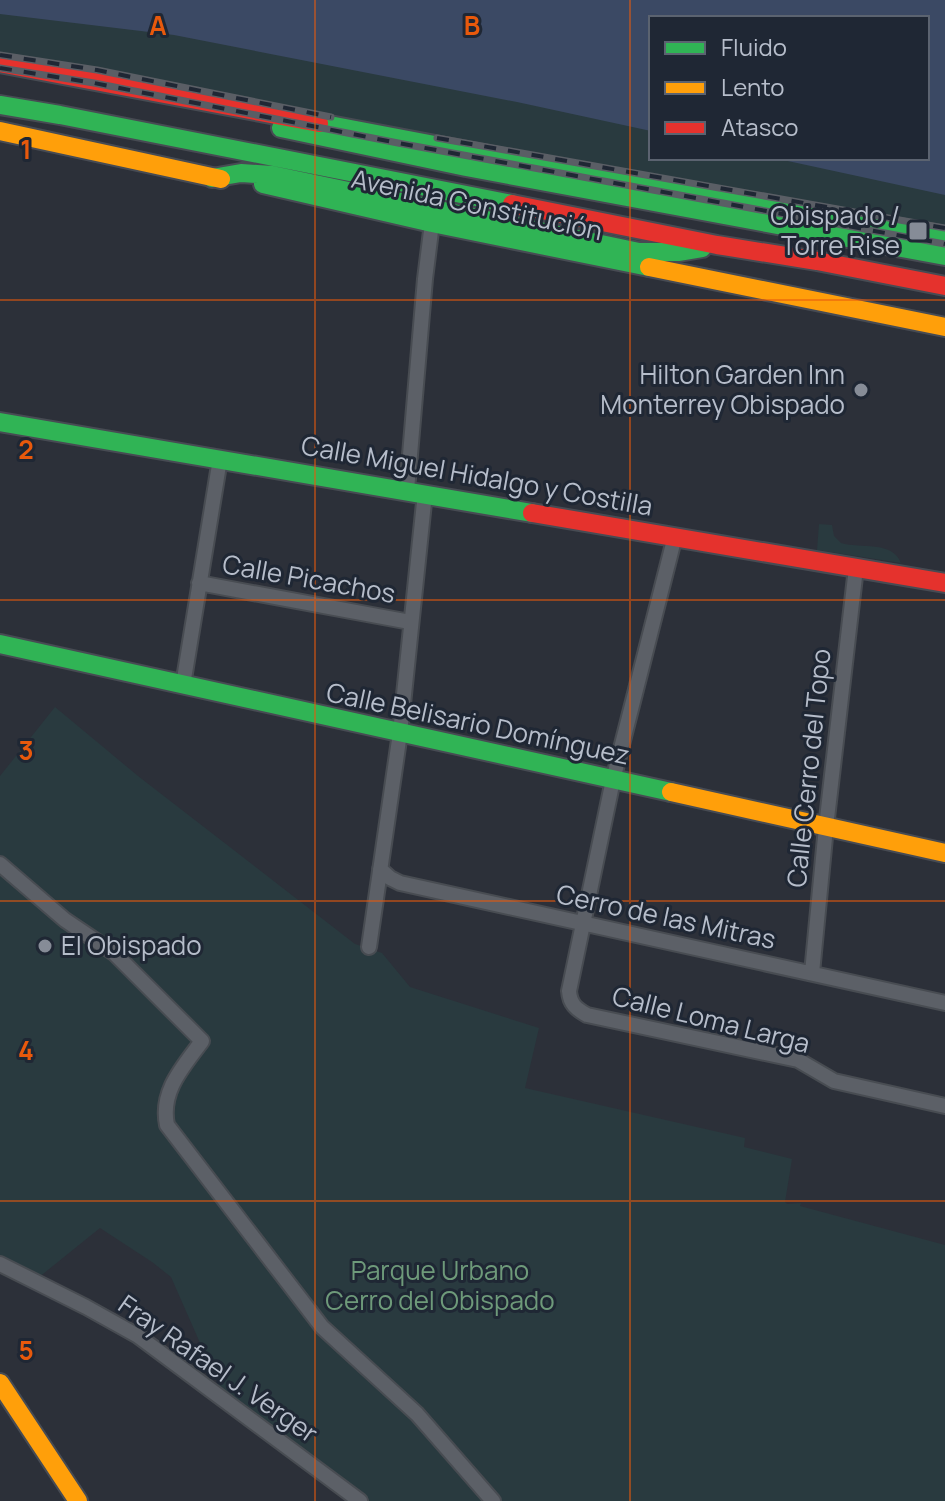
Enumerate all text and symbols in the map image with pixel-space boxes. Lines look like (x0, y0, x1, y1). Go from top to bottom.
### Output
text: A (149, 7, 167, 43)
text: B (464, 7, 480, 43)
legend (649, 16, 929, 160)
text: Fluido (721, 30, 787, 63)
text: Lento (721, 70, 785, 103)
text: Atasco (721, 110, 798, 143)
text: 1 (20, 131, 32, 167)
street label: Avenida Constitución (348, 160, 606, 248)
place label: Obispado / Torre Rise (770, 197, 900, 263)
marker: Obispado / Torre Rise (907, 220, 929, 242)
place label: Hilton Garden Inn Monterrey Obispado (600, 356, 845, 422)
marker: Hilton Garden Inn Monterrey Obispado (852, 381, 870, 399)
street label: Calle Miguel Hidalgo y Costilla (299, 426, 656, 524)
text: 2 (18, 431, 34, 467)
street label: Calle Picachos (220, 545, 398, 611)
street label: Calle Cerro del Topo (778, 647, 838, 889)
street label: Calle Belisario Domínguez (323, 673, 633, 773)
text: 3 (18, 732, 34, 768)
street label: Cerro de las Mitras (553, 875, 779, 957)
place label: El Obispado (61, 927, 202, 963)
marker: El Obispado (36, 937, 54, 955)
street label: Calle Loma Larga (609, 977, 814, 1061)
text: 4 (18, 1032, 34, 1068)
park label: Parque Urbano Cerro del Obispado (325, 1252, 555, 1318)
street label: Fray Rafael J. Verger (112, 1286, 325, 1451)
text: 5 (18, 1332, 34, 1368)

